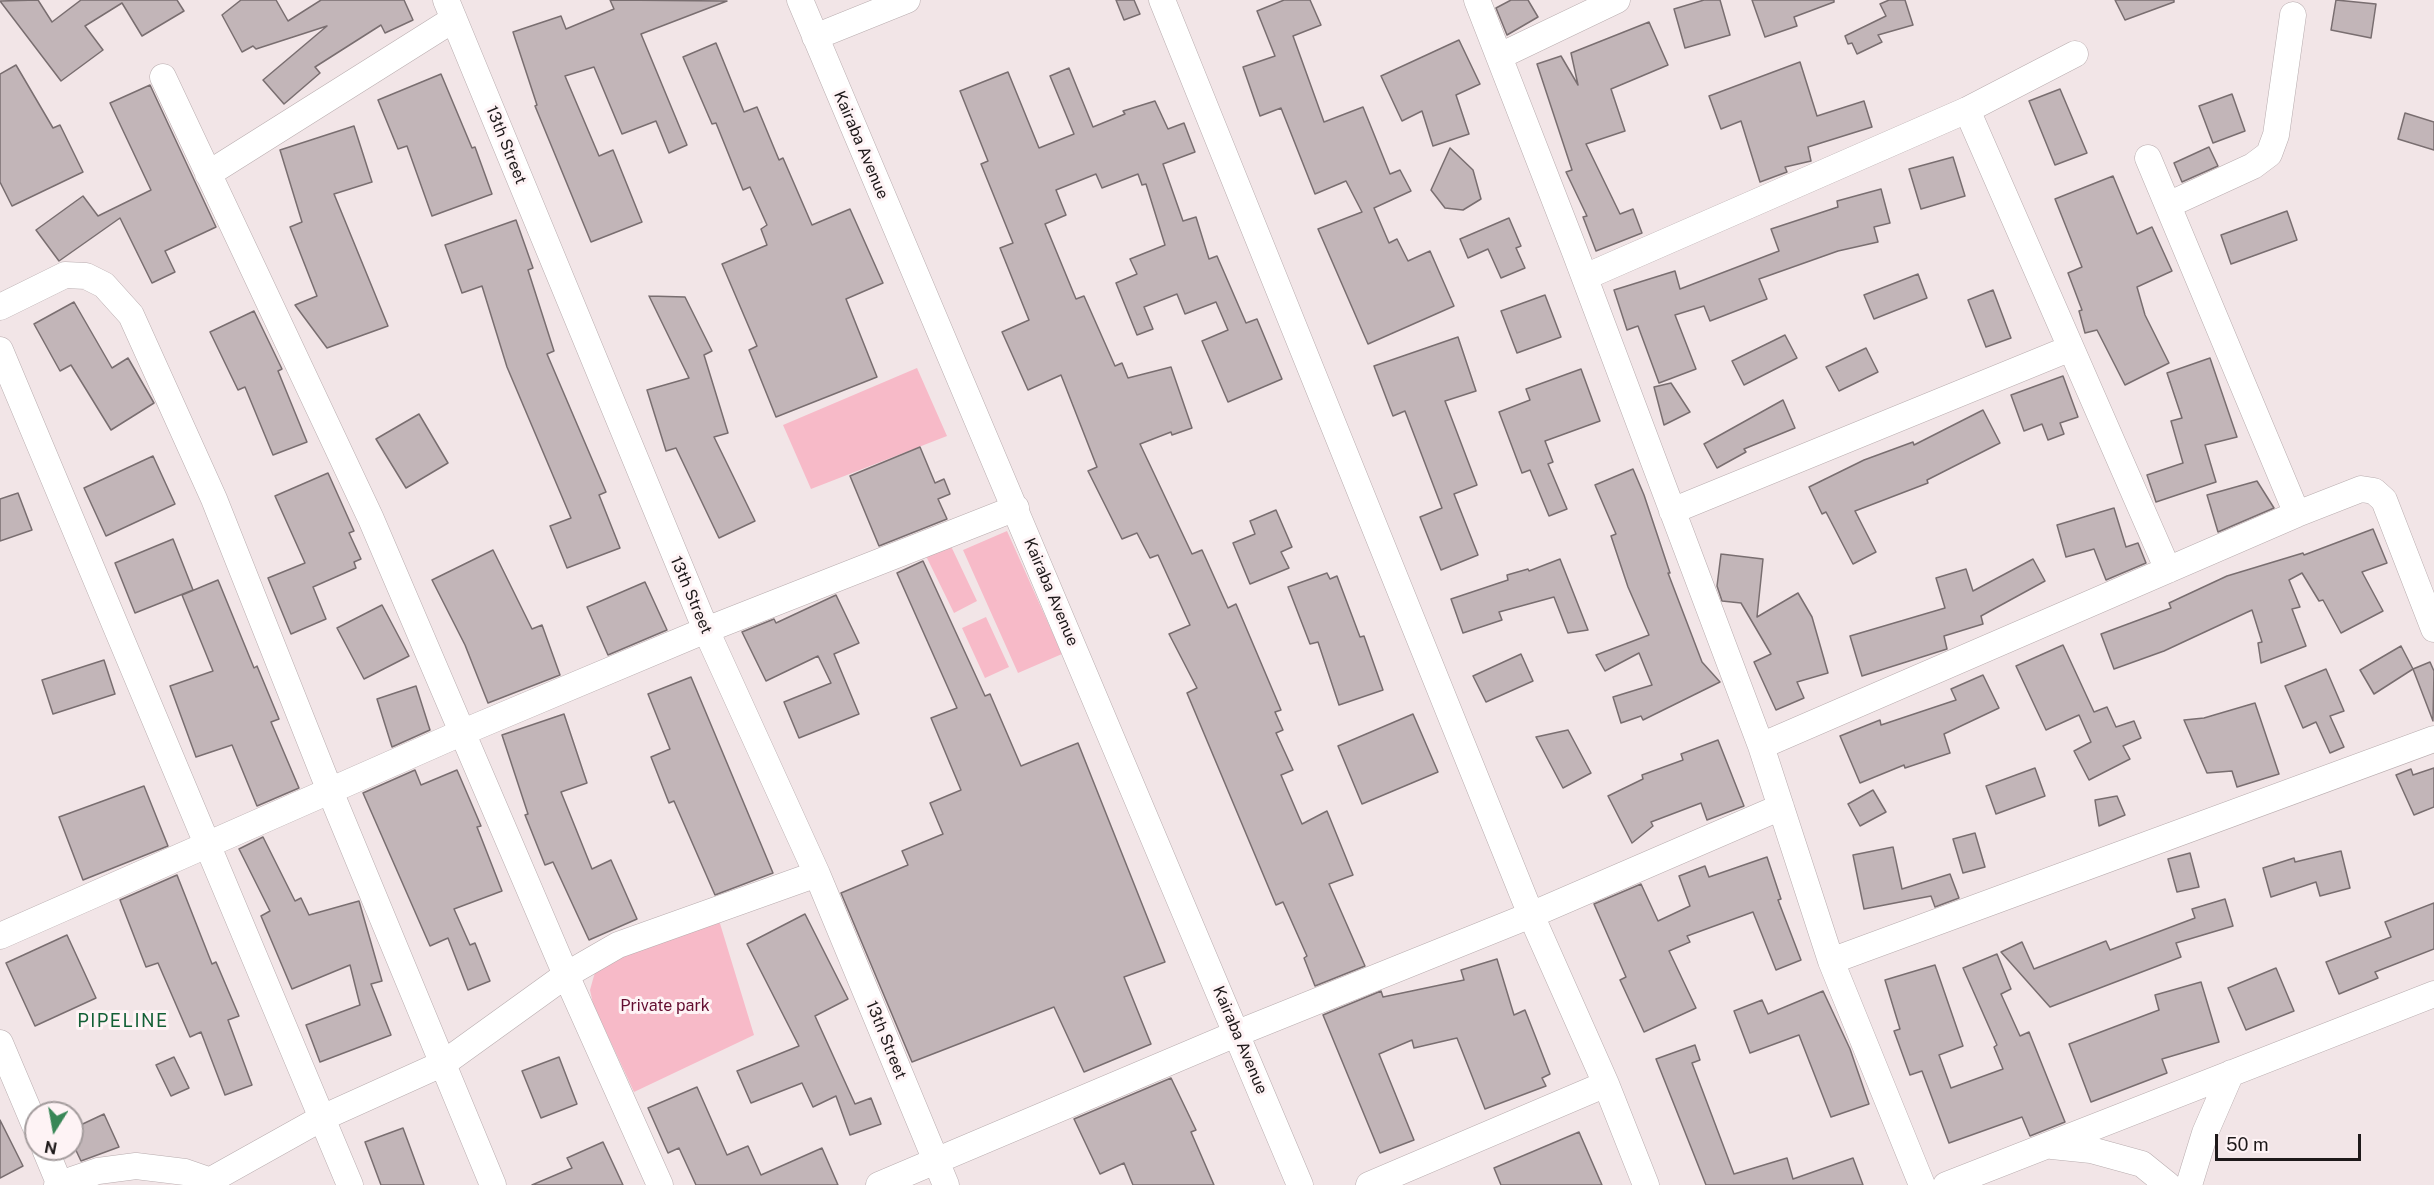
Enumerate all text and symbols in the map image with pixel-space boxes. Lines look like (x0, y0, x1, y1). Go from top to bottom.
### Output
street label: Kairaba Avenue (830, 88, 892, 202)
street label: 13th Street (482, 103, 530, 187)
street label: Kairaba Avenue (1020, 535, 1082, 649)
street label: 13th Street (666, 553, 716, 637)
street label: Kairaba Avenue (1209, 983, 1271, 1097)
park label: Private park (620, 996, 710, 1016)
street label: 13th Street (862, 998, 910, 1082)
district label: PIPELINE (77, 1010, 169, 1032)
north arrow (24, 1101, 84, 1161)
scale bar (2218, 1122, 2364, 1160)
text: 50 m (2226, 1134, 2269, 1155)
text: N (43, 1137, 59, 1158)

